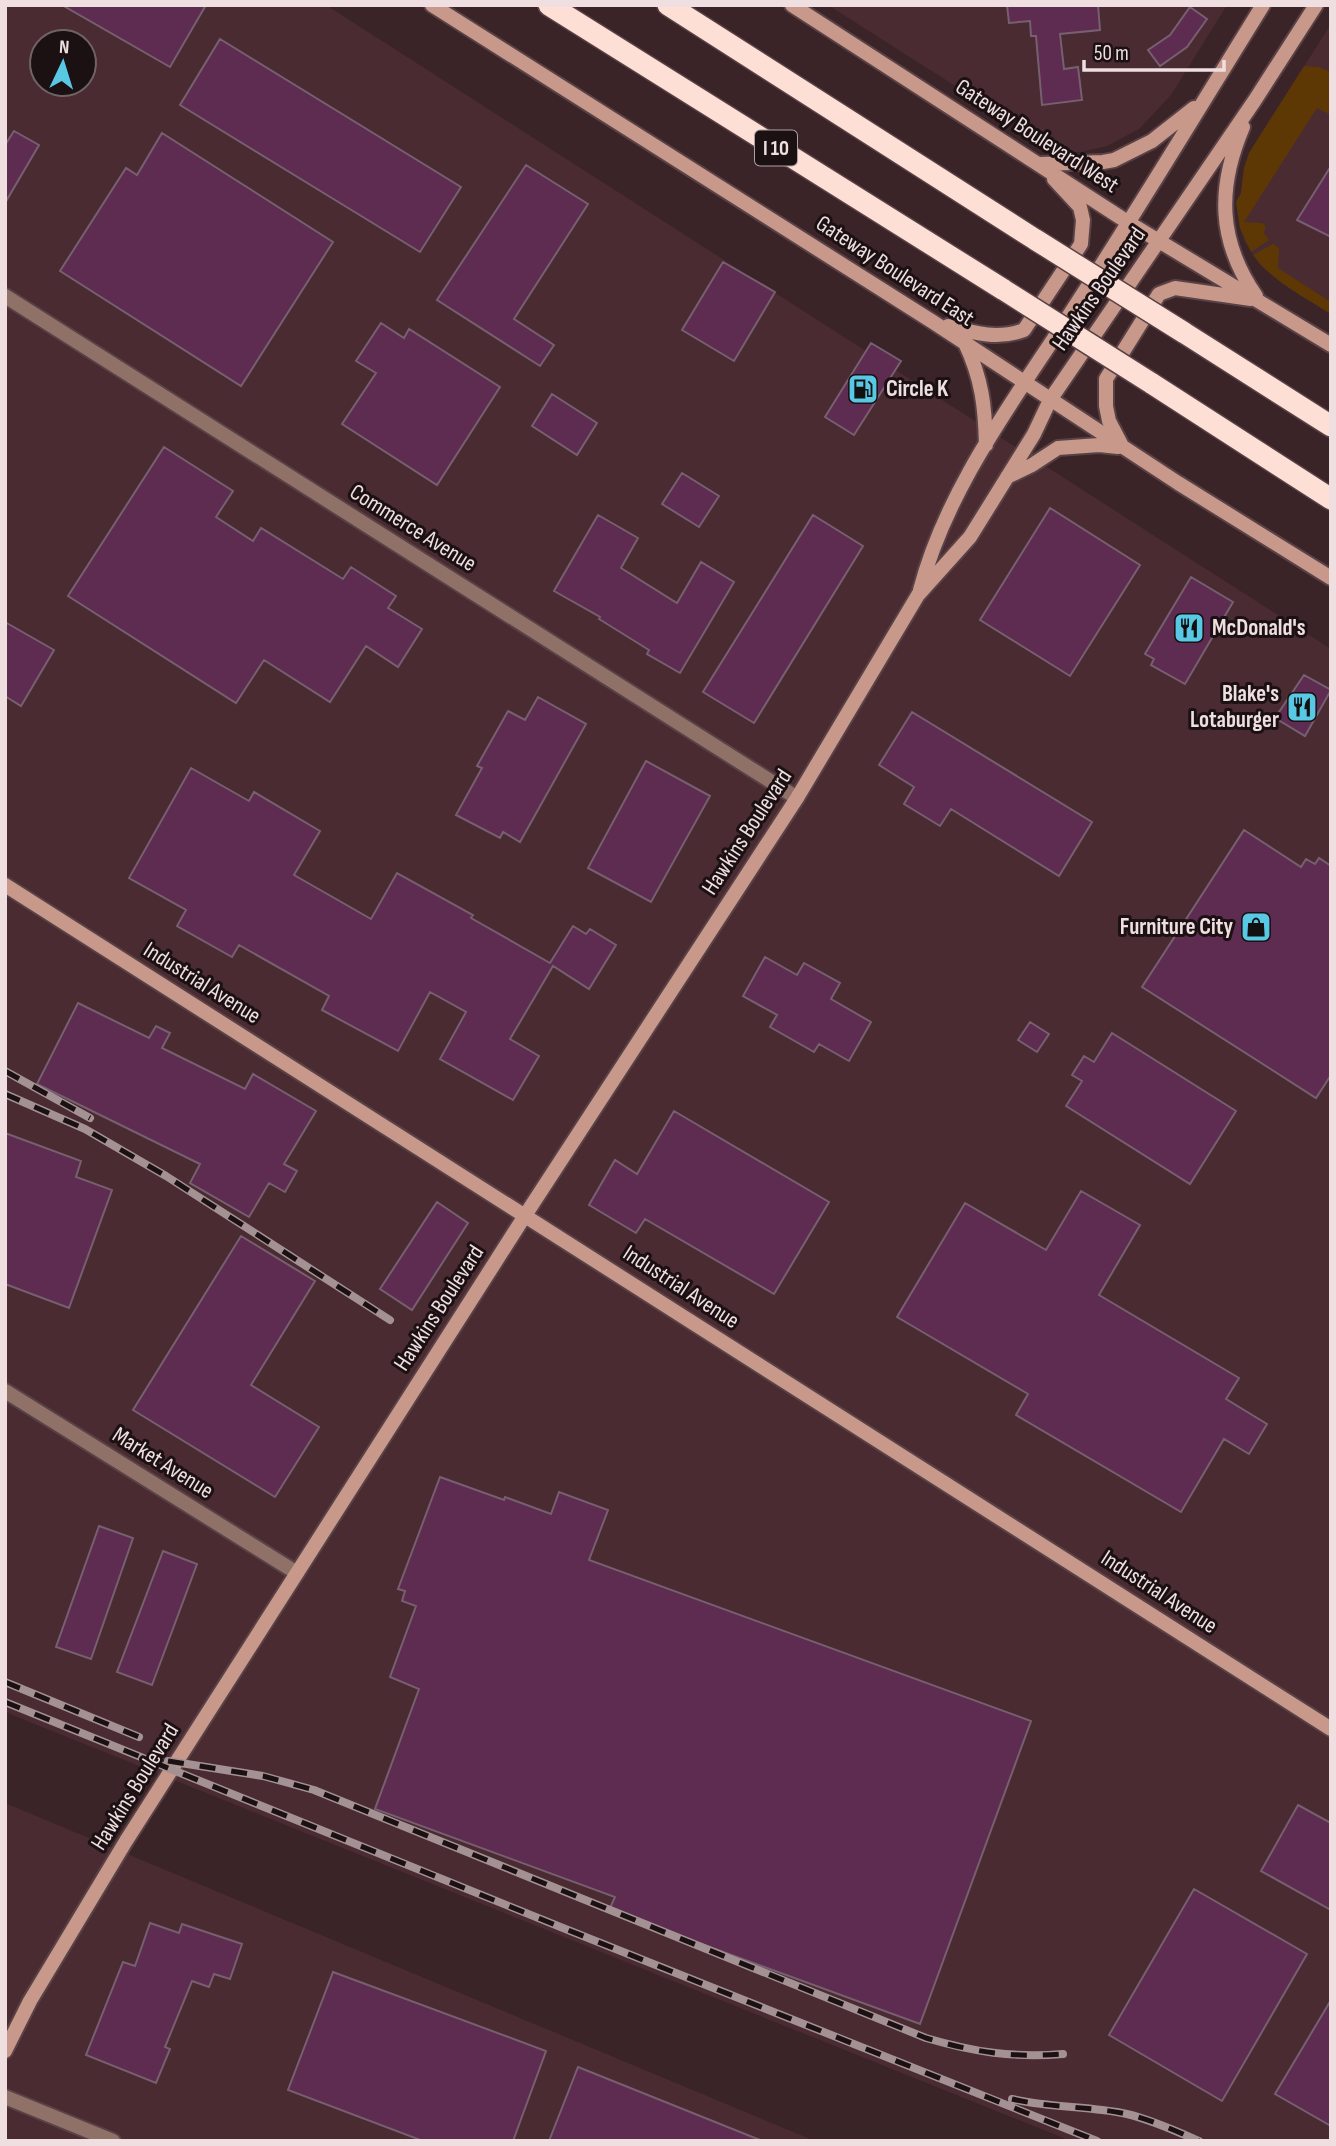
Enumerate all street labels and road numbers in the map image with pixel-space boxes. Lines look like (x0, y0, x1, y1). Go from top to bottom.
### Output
street label: Gateway Boulevard West (950, 73, 1124, 199)
road number: I 10 (755, 130, 797, 166)
street label: Gateway Boulevard East (811, 209, 979, 333)
street label: Hawkins Boulevard (1046, 222, 1152, 356)
street label: Commerce Avenue (345, 478, 481, 578)
street label: Hawkins Boulevard (696, 764, 798, 900)
street label: Industrial Avenue (138, 936, 266, 1030)
street label: Industrial Avenue (618, 1239, 744, 1335)
street label: Hawkins Boulevard (388, 1240, 490, 1376)
street label: Market Avenue (107, 1421, 219, 1505)
street label: Industrial Avenue (1096, 1544, 1222, 1640)
street label: Hawkins Boulevard (85, 1718, 185, 1856)

